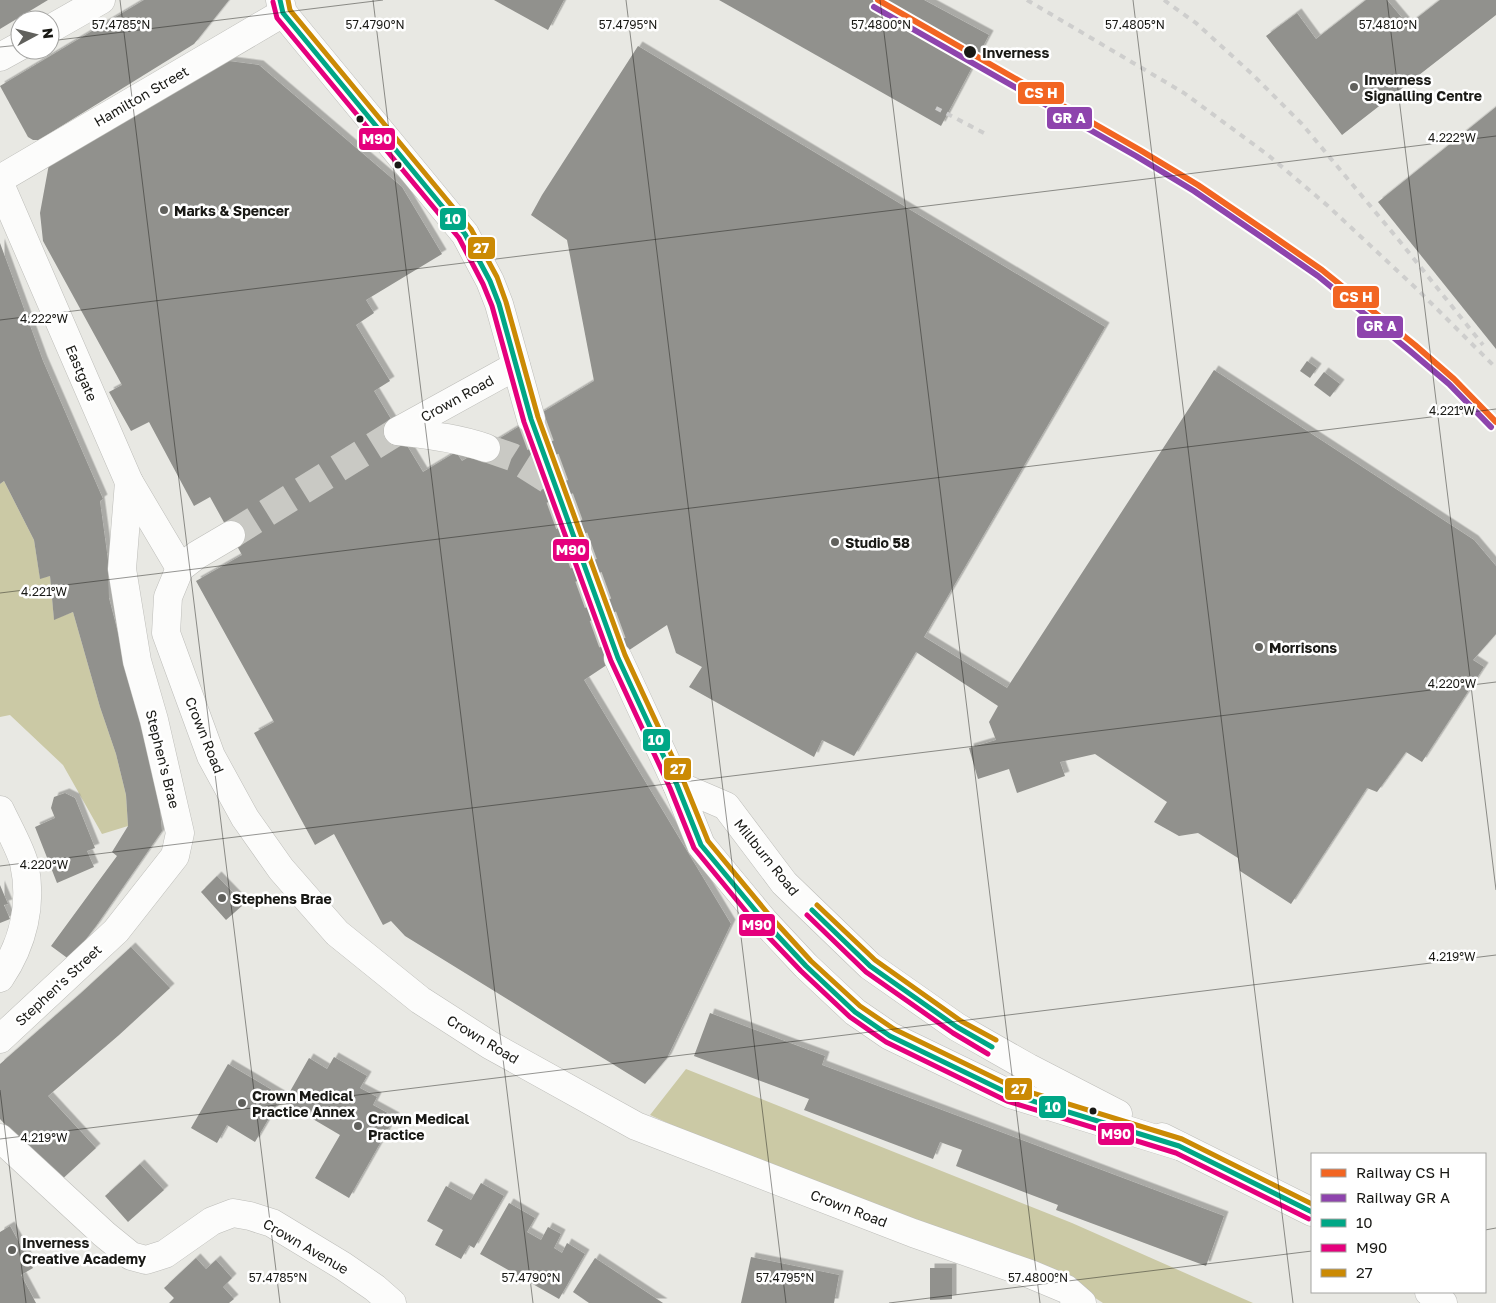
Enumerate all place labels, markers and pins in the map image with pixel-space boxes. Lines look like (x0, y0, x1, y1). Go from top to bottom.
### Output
marker: Inverness (962, 44, 978, 60)
place label: Inverness (982, 44, 1049, 61)
place label: Inverness Signalling Centre (1364, 71, 1482, 104)
marker: Inverness Signalling Centre (1348, 81, 1360, 93)
unlabelled marker (355, 114, 365, 124)
unlabelled marker (393, 160, 403, 170)
place label: Marks & Spencer (174, 202, 290, 219)
marker: Marks & Spencer (158, 204, 170, 216)
place label: Studio 58 (845, 534, 910, 551)
marker: Studio 58 (829, 536, 841, 548)
place label: Morrisons (1269, 639, 1337, 656)
marker: Morrisons (1253, 641, 1265, 653)
place label: Stephens Brae (232, 890, 332, 907)
marker: Stephens Brae (216, 892, 228, 904)
place label: Crown Medical Practice Annex (252, 1087, 355, 1120)
marker: Crown Medical Practice Annex (236, 1097, 248, 1109)
unlabelled marker (1088, 1106, 1098, 1116)
place label: Crown Medical Practice (368, 1110, 469, 1143)
marker: Crown Medical Practice (352, 1120, 364, 1132)
place label: Inverness Creative Academy (22, 1234, 147, 1267)
marker: Inverness Creative Academy (6, 1244, 18, 1256)

